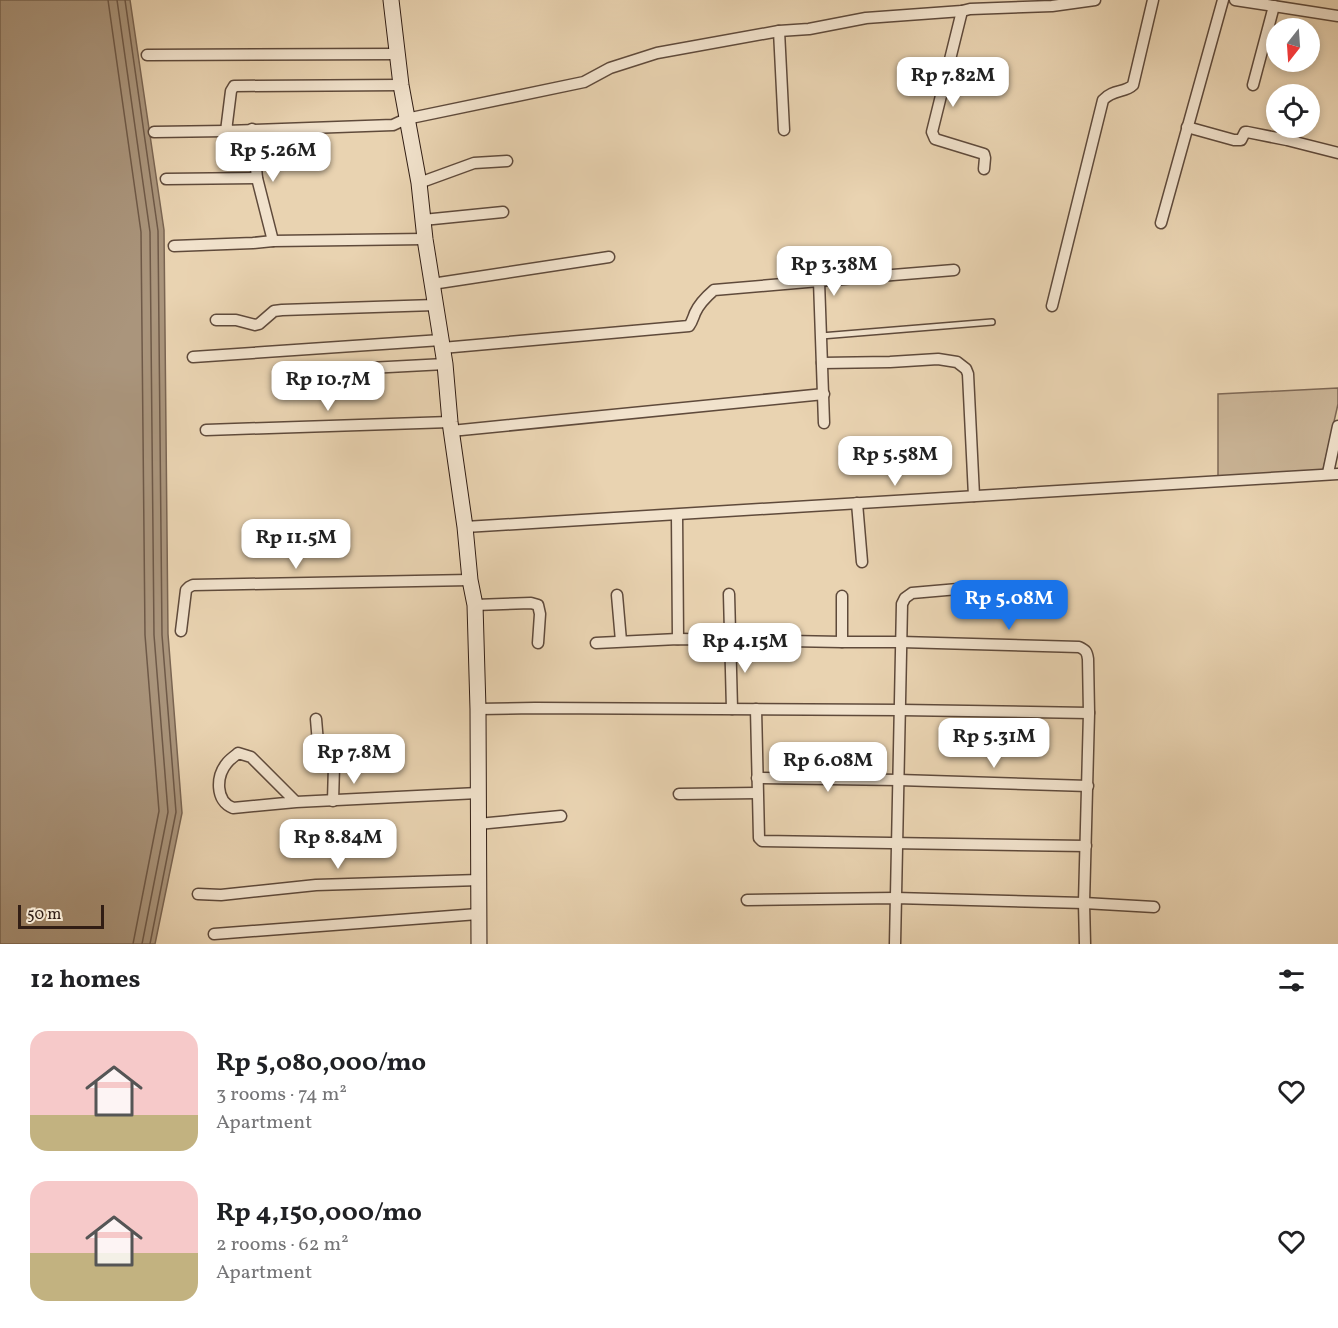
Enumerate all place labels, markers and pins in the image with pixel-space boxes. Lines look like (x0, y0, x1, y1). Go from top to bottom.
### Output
pin: Rp 7.82M (891, 57, 1015, 108)
pin: Rp 5.26M (211, 132, 335, 183)
pin: Rp 3.38M (772, 246, 896, 297)
pin: Rp 10.7M (266, 361, 390, 412)
pin: Rp 5.58M (833, 436, 957, 487)
pin: Rp 11.5M (234, 519, 358, 570)
pin: Rp 5.08M (947, 580, 1071, 631)
pin: Rp 4.15M (683, 623, 807, 674)
pin: Rp 5.31M (932, 718, 1056, 769)
pin: Rp 7.8M (299, 734, 409, 785)
pin: Rp 6.08M (766, 742, 890, 793)
pin: Rp 8.84M (276, 819, 400, 870)

